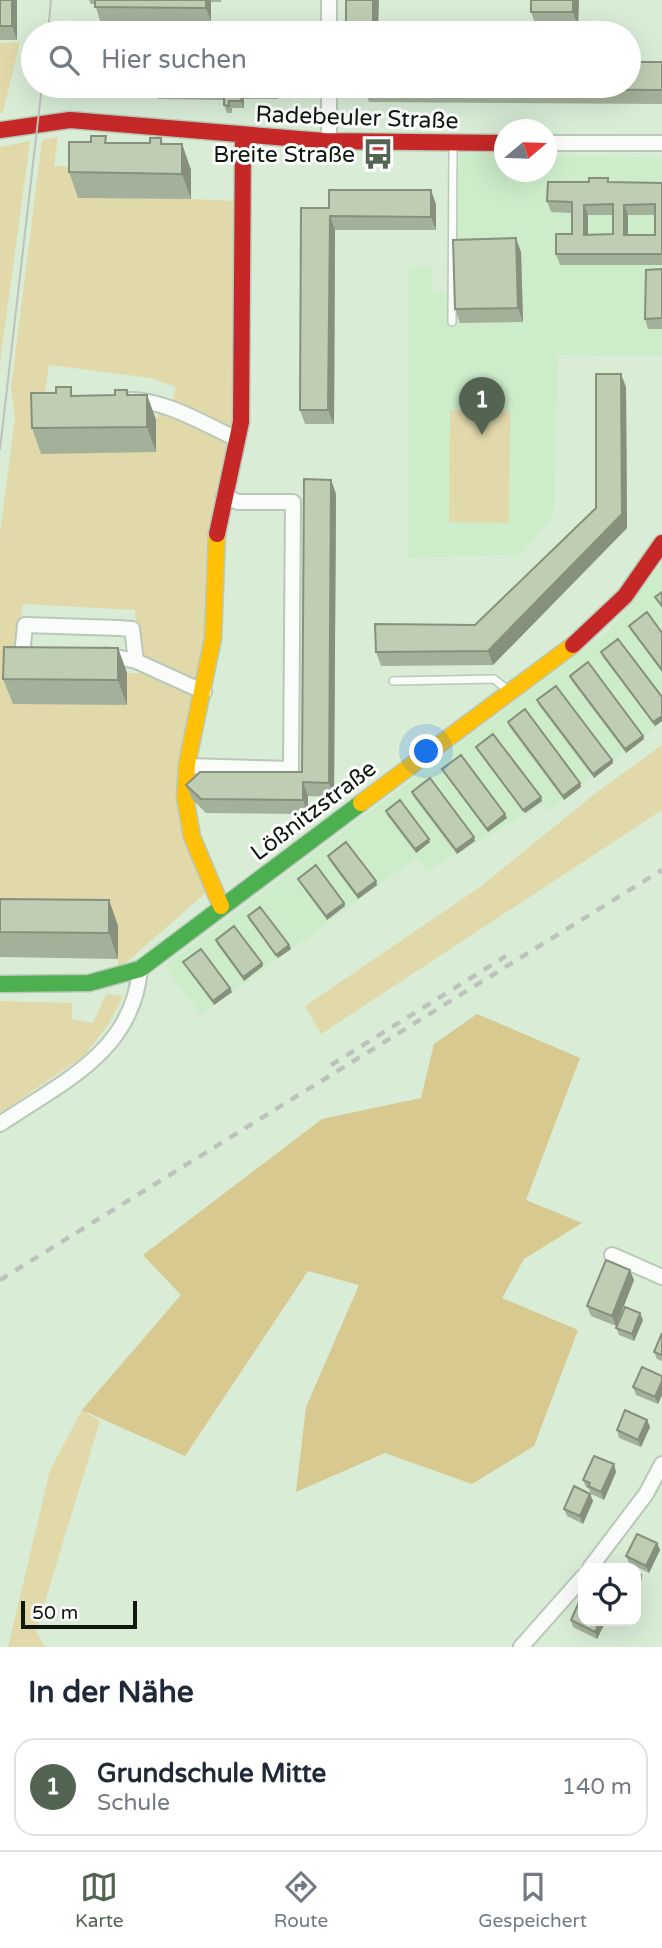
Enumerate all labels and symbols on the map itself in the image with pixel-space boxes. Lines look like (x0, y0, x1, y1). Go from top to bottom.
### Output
street label: Radebeuler Straße (255, 100, 459, 136)
north arrow (494, 119, 557, 182)
bus stop icon: Breite Straße (361, 137, 395, 171)
place label: Breite Straße (213, 141, 355, 169)
pin: 1 (459, 377, 505, 435)
your location (409, 734, 443, 768)
street label: Lößnitzstraße (245, 755, 382, 867)
scale bar (21, 1598, 136, 1630)

